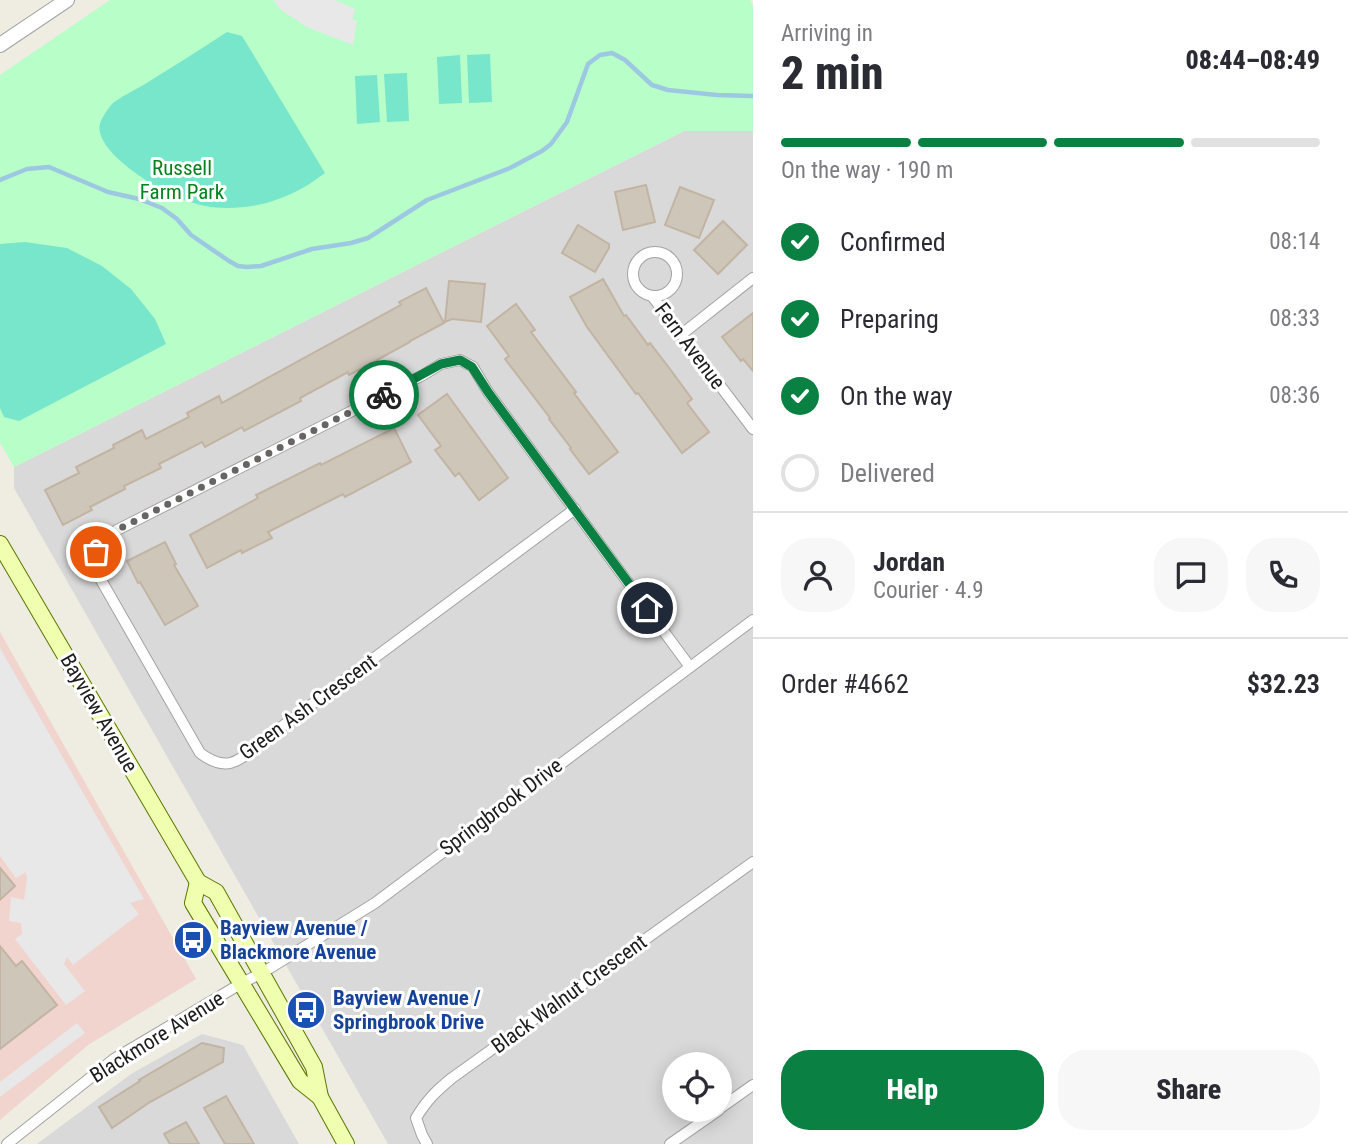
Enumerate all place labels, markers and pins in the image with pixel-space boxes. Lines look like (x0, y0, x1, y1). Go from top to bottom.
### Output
pin (66, 522, 126, 582)
pin (617, 578, 677, 638)
place label: Bayview Avenue / Blackmore Avenue (220, 916, 376, 964)
bus stop icon: Bayview Avenue / Blackmore Avenue (172, 919, 214, 961)
place label: Bayview Avenue / Springbrook Drive (333, 986, 484, 1034)
bus stop icon: Bayview Avenue / Springbrook Drive (285, 989, 327, 1031)

